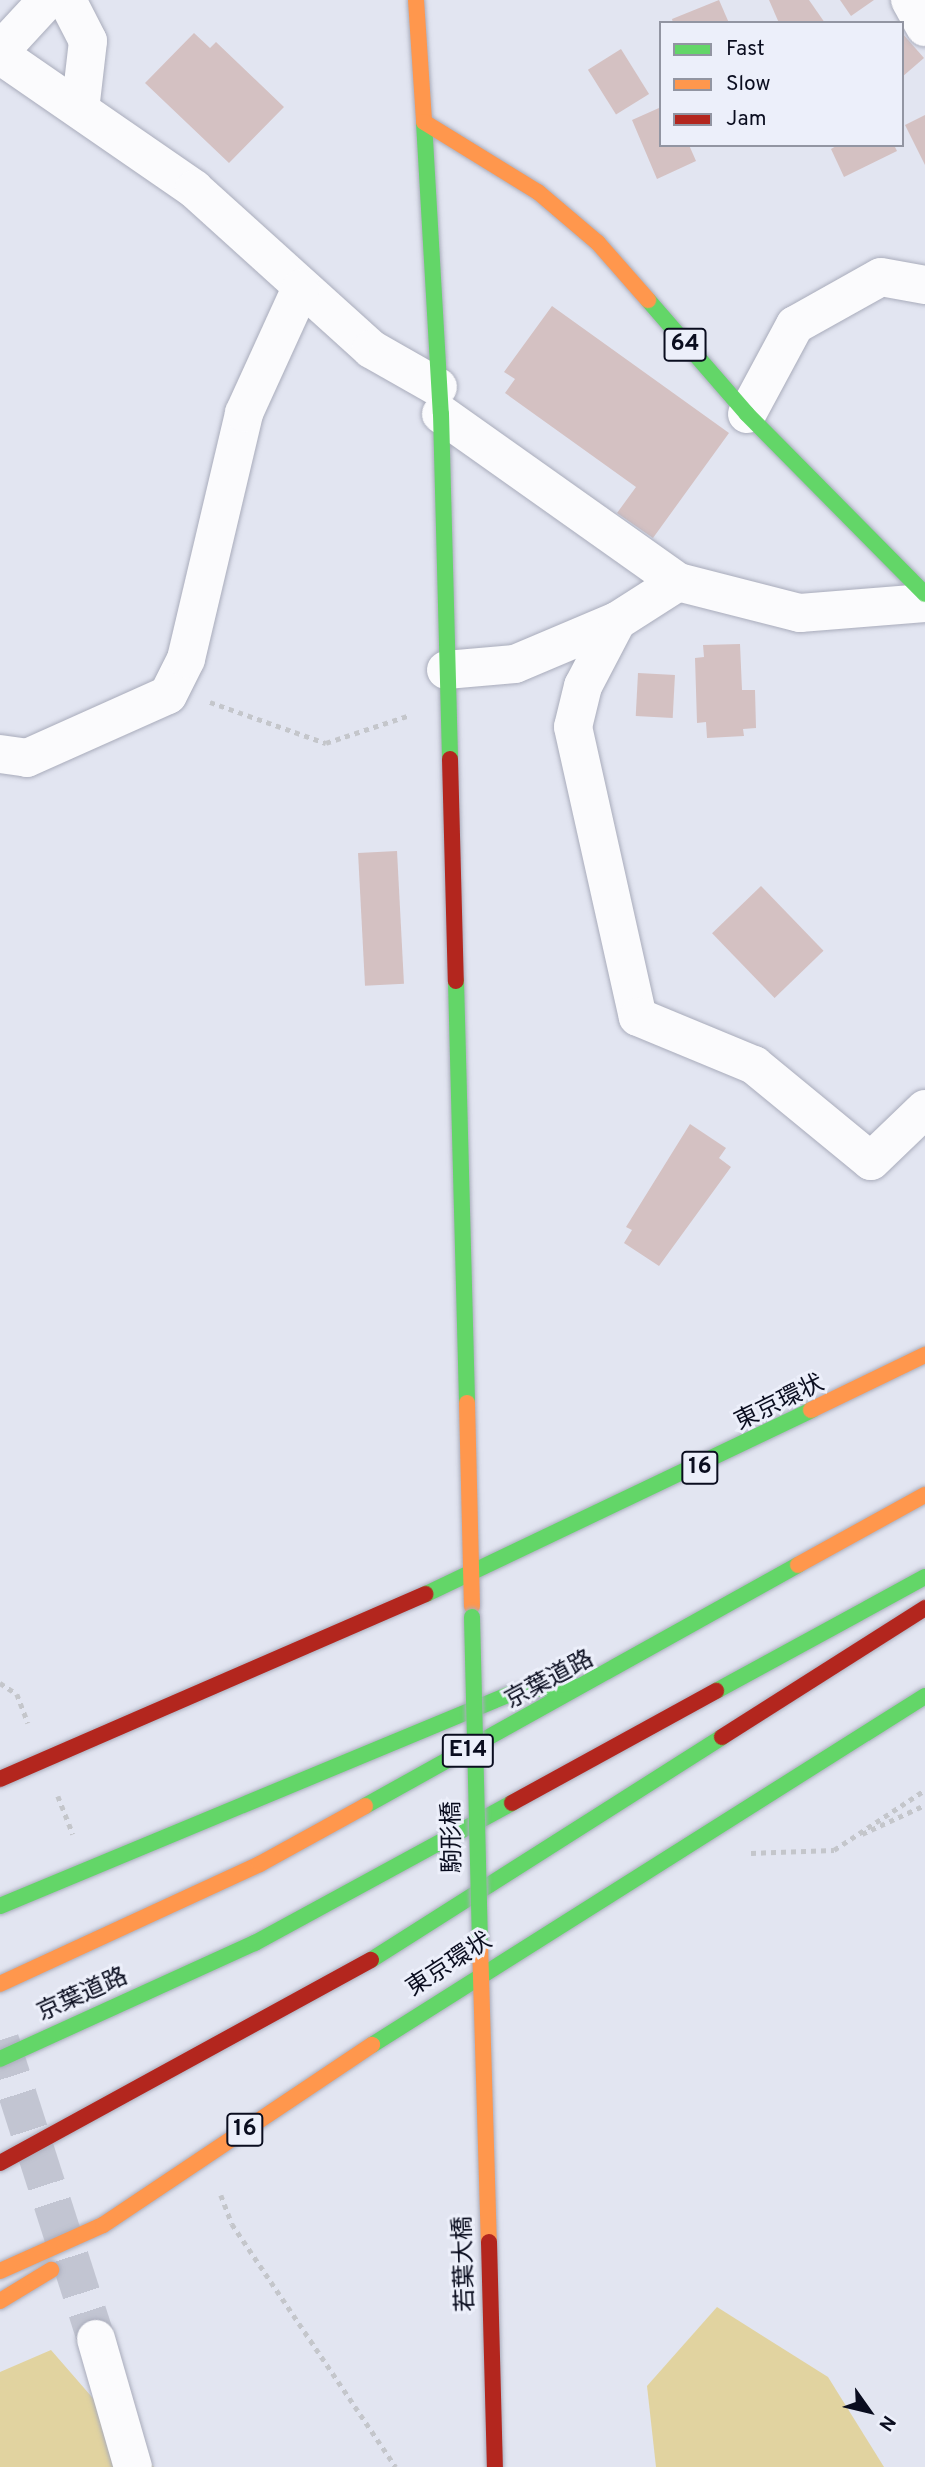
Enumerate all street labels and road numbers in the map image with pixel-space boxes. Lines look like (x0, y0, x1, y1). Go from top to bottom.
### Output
road number: 64 (662, 326, 708, 364)
street label: 東京環状 (731, 1370, 829, 1438)
road number: 16 (681, 1448, 719, 1488)
street label: 京葉道路 (501, 1646, 599, 1716)
road number: E14 (442, 1732, 494, 1770)
street label: 駒形橋 (439, 1801, 469, 1873)
street label: 東京環状 (402, 1928, 498, 2004)
street label: 京葉道路 (33, 1963, 133, 2029)
road number: 16 (226, 2110, 264, 2150)
street label: 若葉大橋 (450, 2216, 482, 2312)

